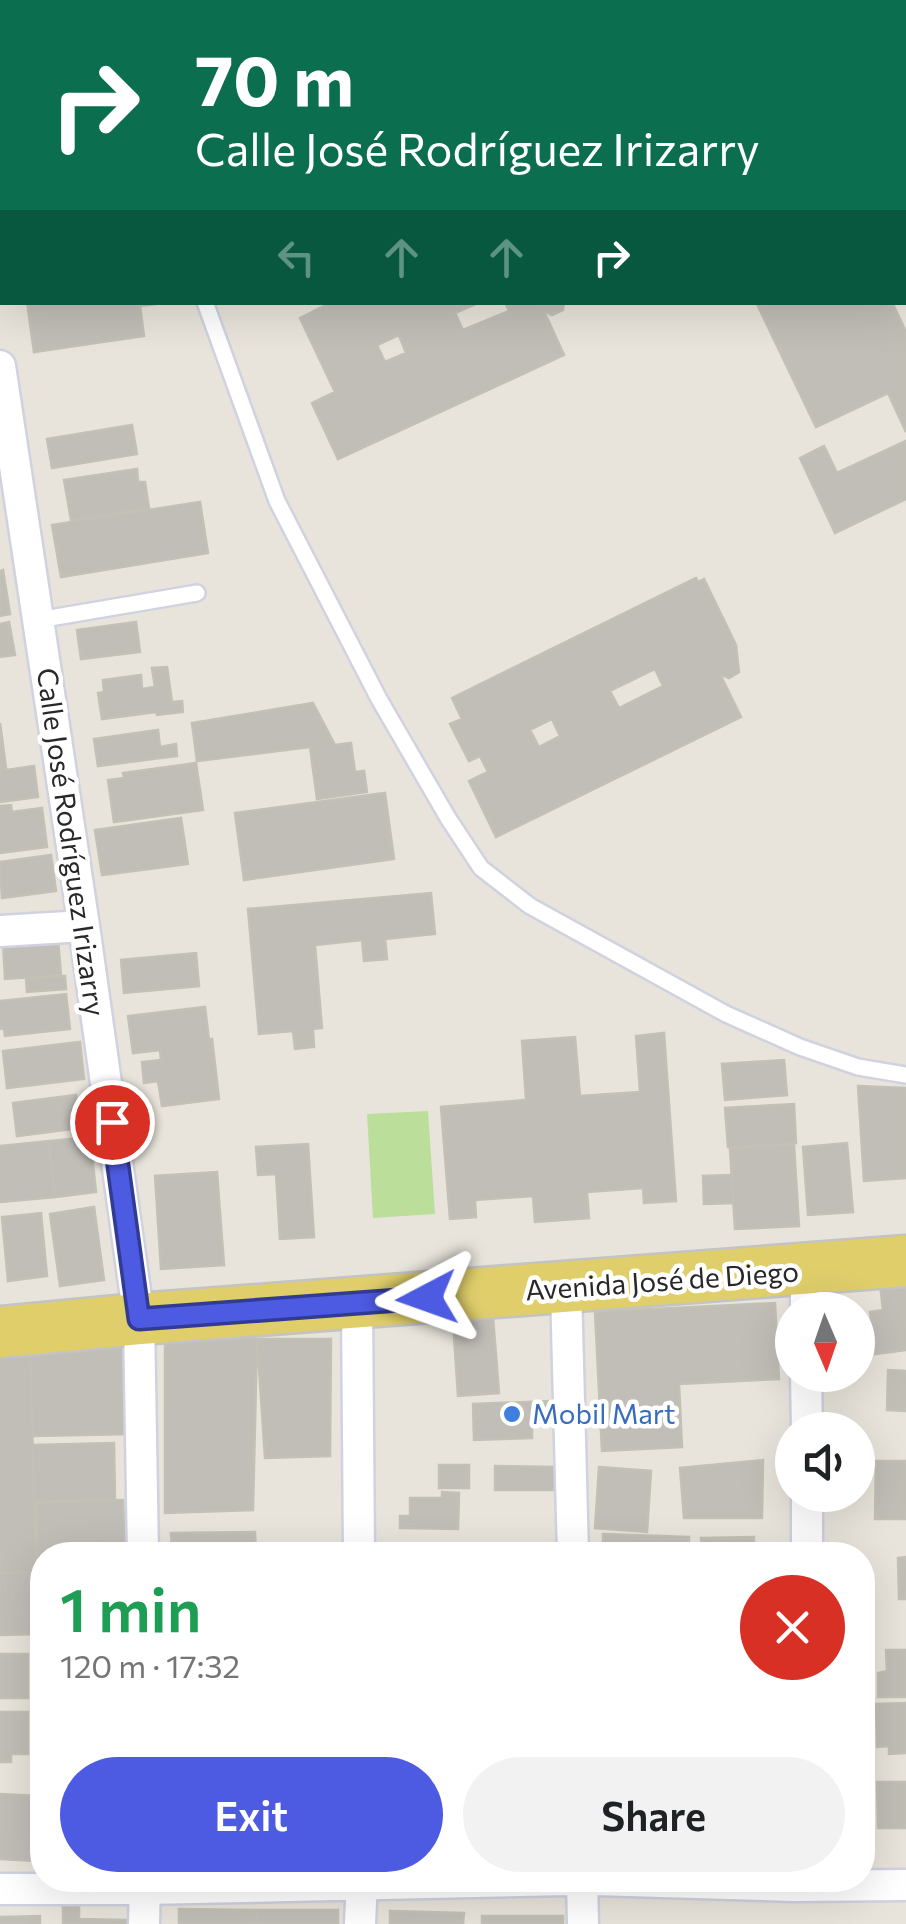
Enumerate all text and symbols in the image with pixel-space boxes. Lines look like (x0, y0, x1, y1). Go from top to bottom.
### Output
text: 70 m (195, 35, 354, 120)
icon: right (30, 40, 160, 170)
text: Calle José Rodríguez Irizarry (195, 120, 760, 175)
icon: left (269, 230, 324, 285)
icon: ahead (374, 230, 429, 285)
icon: ahead (479, 230, 534, 285)
icon: right (584, 230, 639, 285)
street label: Calle José Rodríguez Irizarry (31, 666, 113, 1018)
pin (70, 1080, 155, 1165)
icon: arrive (85, 1095, 140, 1150)
position arrow (375, 1246, 479, 1350)
street label: Avenida José de Diego (524, 1253, 800, 1307)
north arrow (775, 1292, 875, 1392)
map controls (775, 1292, 875, 1512)
place label: Mobil Mart (532, 1396, 676, 1430)
marker: Mobil Mart (501, 1403, 523, 1425)
button: sound (775, 1412, 875, 1512)
text: 1 min (60, 1571, 201, 1644)
button: close (740, 1575, 845, 1680)
text: 120 m · 17:32 (60, 1645, 240, 1685)
button: Exit (60, 1757, 443, 1872)
button: Share (463, 1757, 845, 1872)

